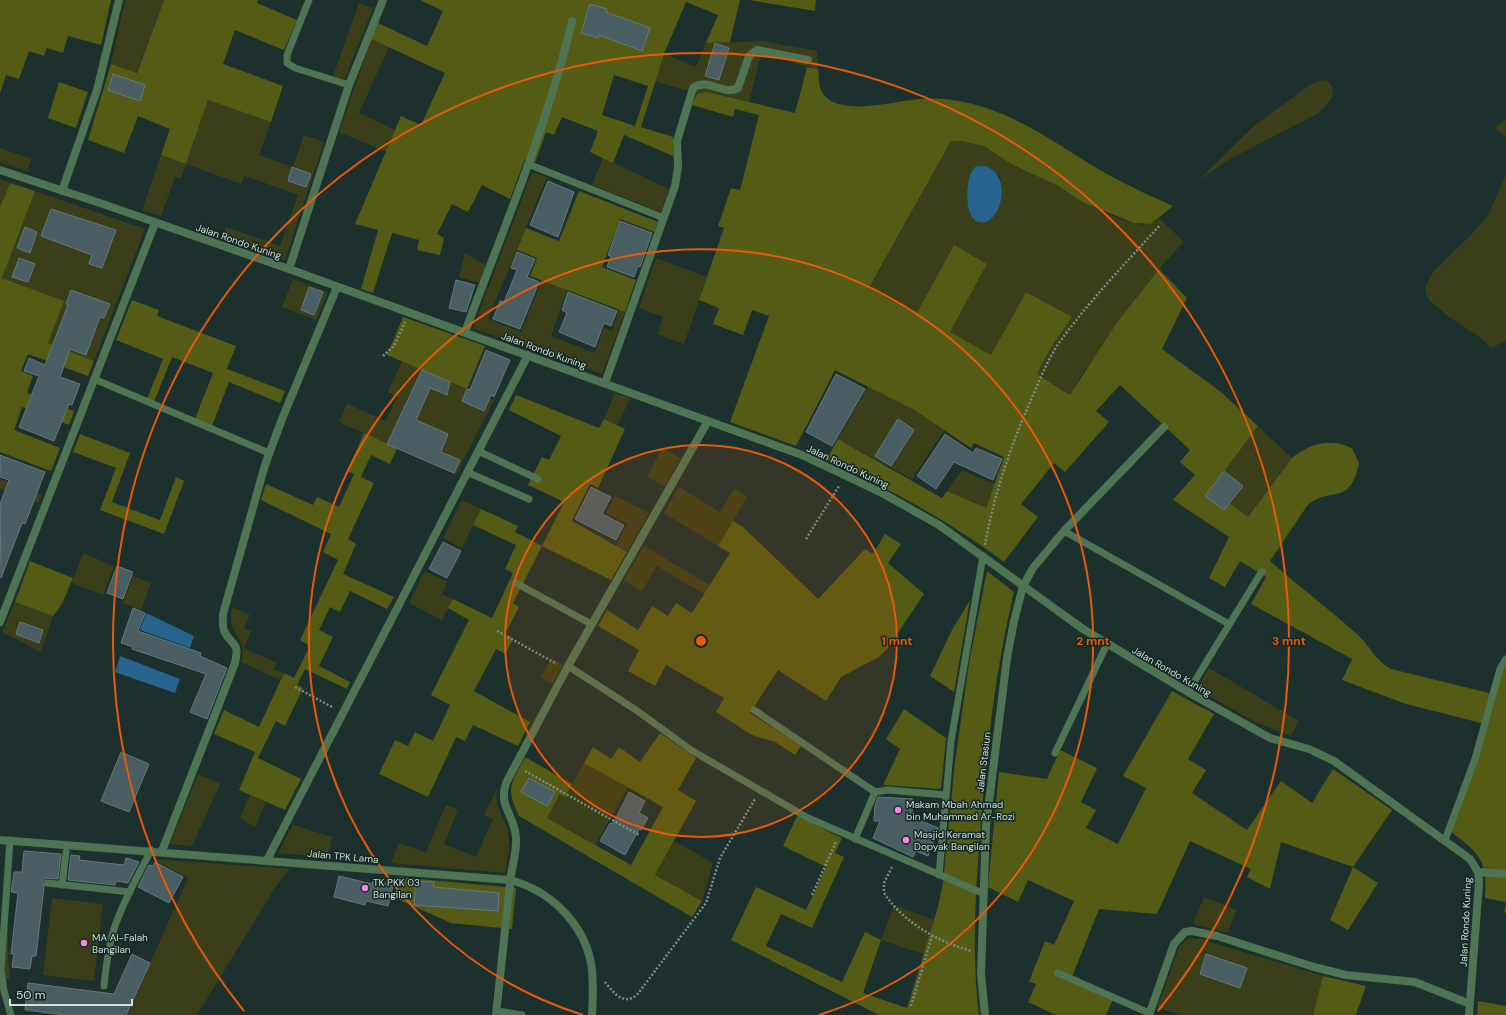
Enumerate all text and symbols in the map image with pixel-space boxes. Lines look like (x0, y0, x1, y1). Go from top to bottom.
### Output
street label: Jalan Rondo Kuning (194, 221, 284, 262)
street label: Jalan Rondo Kuning (500, 329, 589, 372)
street label: Jalan Rondo Kuning (804, 442, 891, 491)
text: 1 mnt (881, 633, 913, 649)
text: 2 mnt (1076, 633, 1110, 649)
text: 3 mnt (1272, 633, 1306, 649)
centre of rings (694, 634, 708, 648)
street label: Jalan Rondo Kuning (1130, 643, 1214, 700)
street label: Jalan Stasiun (973, 731, 994, 793)
place label: Makam Mbah Ahmad bin Muhammad Ar-Rozi (906, 798, 1015, 823)
marker: Makam Mbah Ahmad bin Muhammad Ar-Rozi (893, 805, 903, 815)
place label: Masjid Keramat Dopyak Bangilan (914, 828, 990, 853)
marker: Masjid Keramat Dopyak Bangilan (901, 835, 911, 845)
street label: Jalan TPK Lama (307, 847, 379, 866)
place label: TK PKK 03 Bangilan (373, 876, 420, 901)
street label: Jalan Rondo Kuning (1457, 877, 1474, 967)
marker: TK PKK 03 Bangilan (360, 883, 370, 893)
place label: MA Al-Falah Bangilan (92, 931, 148, 956)
marker: MA Al-Falah Bangilan (79, 938, 89, 948)
scale bar (10, 981, 132, 1007)
text: 50 m (16, 987, 45, 1003)

